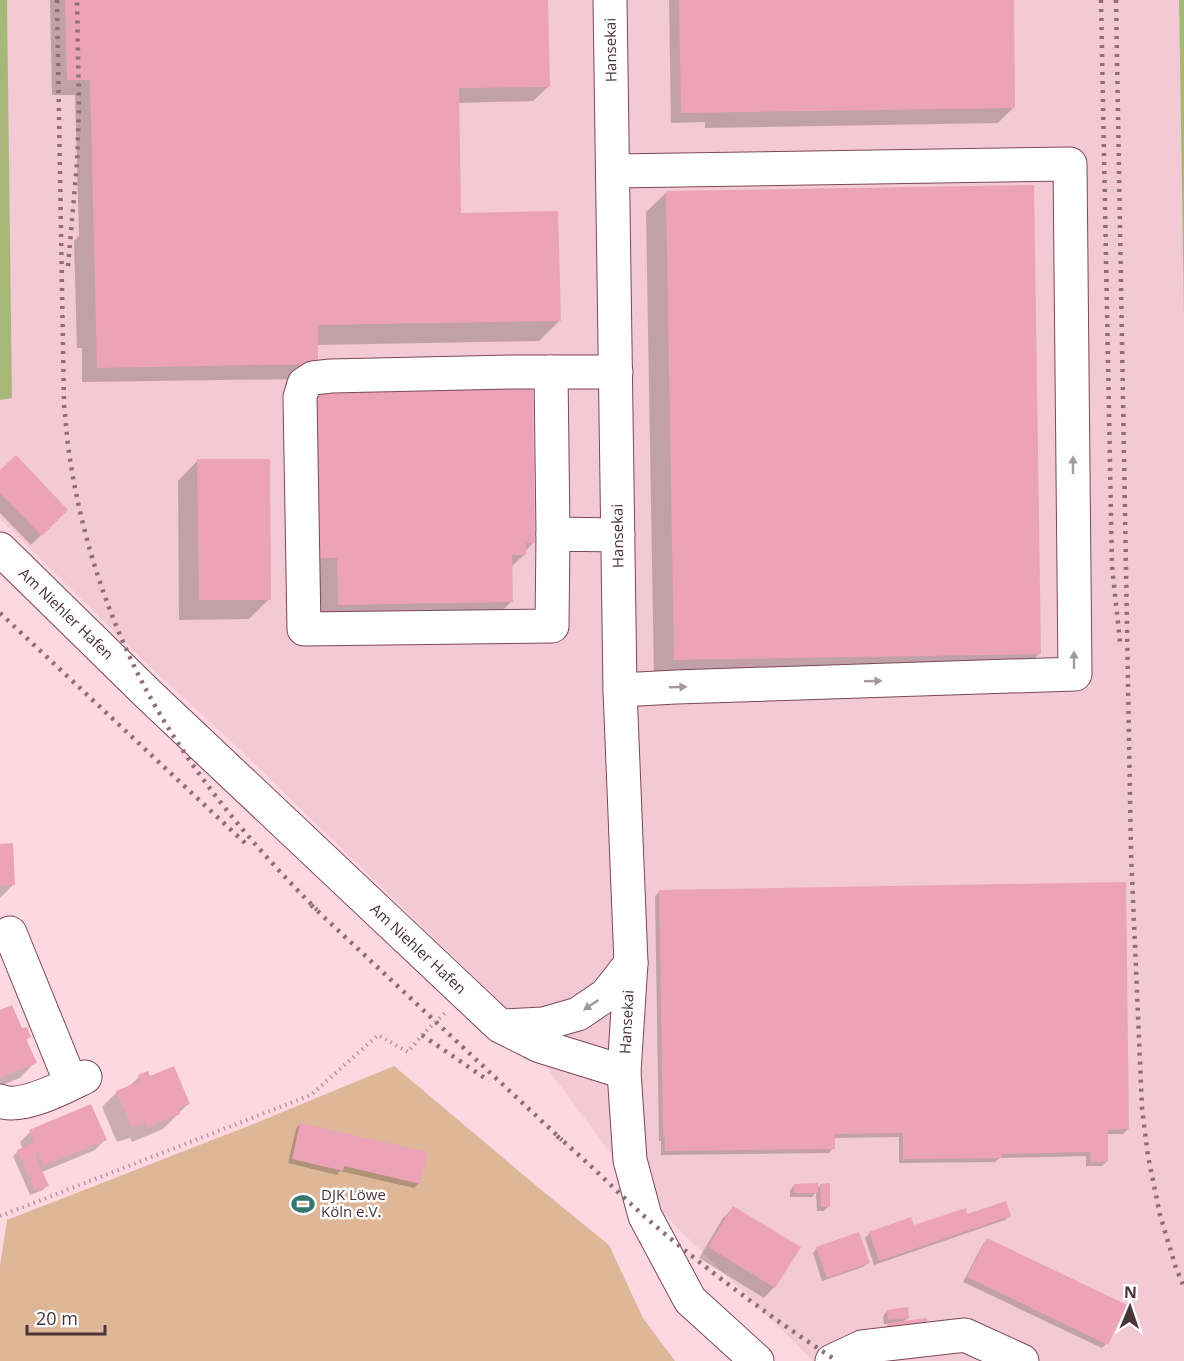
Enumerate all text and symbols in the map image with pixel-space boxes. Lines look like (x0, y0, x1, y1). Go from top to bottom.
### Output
street label: Hansekai (599, 18, 621, 82)
one-way arrow (1068, 455, 1078, 474)
street label: Hansekai (606, 504, 628, 568)
street label: Am Niehler Hafen (15, 563, 118, 664)
one-way arrow (1070, 650, 1079, 669)
one-way arrow (864, 676, 883, 685)
one-way arrow (669, 682, 688, 691)
street label: Am Niehler Hafen (366, 899, 471, 998)
street label: Hansekai (614, 989, 638, 1055)
one-way arrow (584, 999, 600, 1011)
place label: DJK Löwe Köln e.V. (321, 1184, 386, 1221)
sports icon: DJK Löwe Köln e.V. (290, 1191, 316, 1217)
north arrow (1100, 1277, 1160, 1337)
text: N (1124, 1281, 1137, 1303)
scale bar (27, 1298, 105, 1336)
text: 20 m (36, 1306, 78, 1330)

